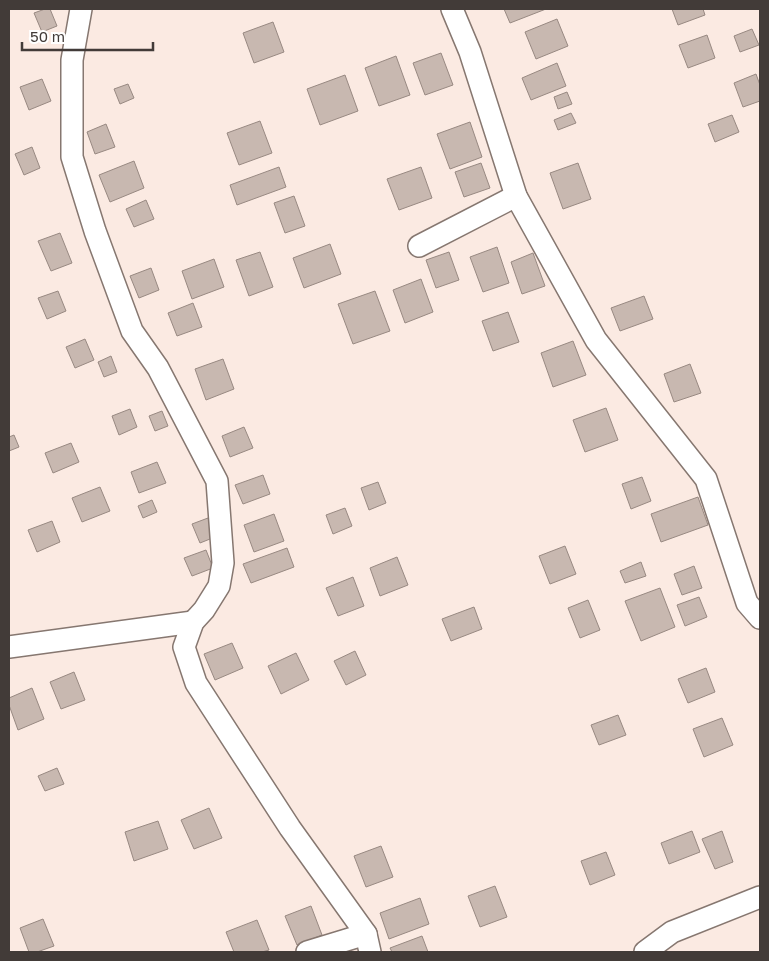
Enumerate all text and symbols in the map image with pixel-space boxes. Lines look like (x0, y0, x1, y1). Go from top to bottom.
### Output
scale bar (22, 20, 154, 52)
text: 50 m (30, 27, 65, 45)

